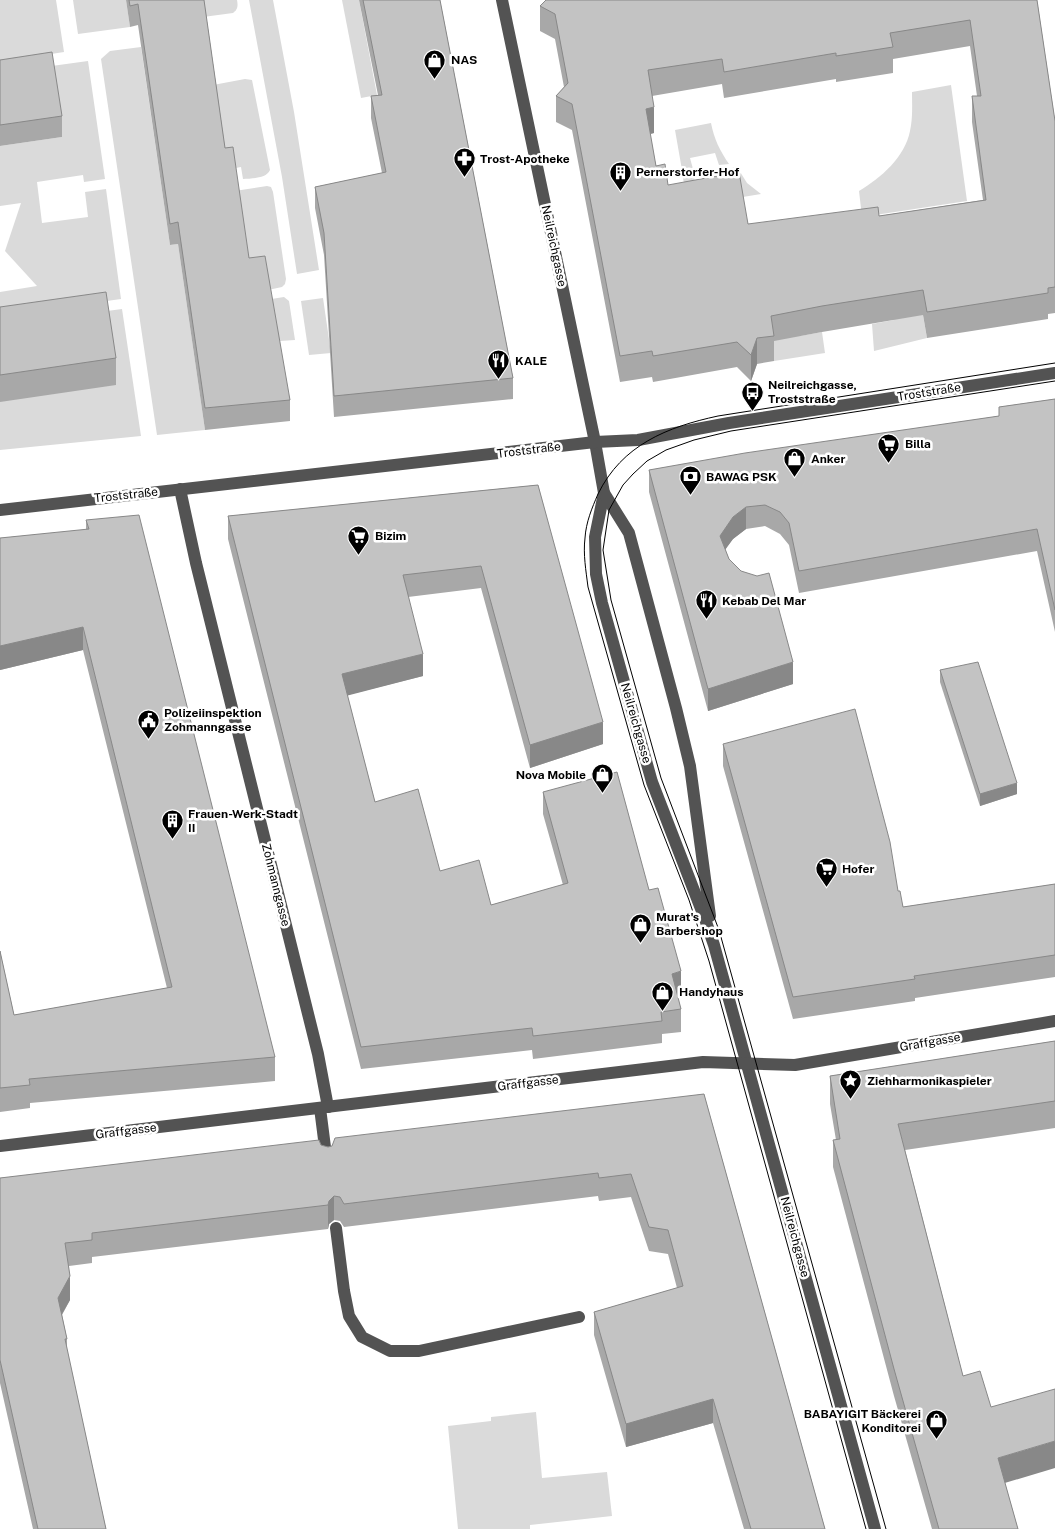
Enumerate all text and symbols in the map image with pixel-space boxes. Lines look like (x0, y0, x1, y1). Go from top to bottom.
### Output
shop icon: NAS (423, 48, 447, 79)
place label: NAS (451, 53, 477, 67)
pharmacy icon: Trost-Apotheke (452, 147, 476, 178)
place label: Trost-Apotheke (480, 152, 570, 166)
building icon: Pernerstorfer-Hof (608, 160, 632, 191)
place label: Pernerstorfer-Hof (636, 165, 739, 179)
street label: Neilreichgasse (539, 204, 570, 288)
restaurant icon: KALE (487, 349, 511, 380)
place label: KALE (515, 354, 547, 368)
place label: Neilreichgasse, Troststraße (768, 378, 857, 406)
bus stop icon: Neilreichgasse, Troststraße (740, 380, 764, 411)
street label: Troststraße (896, 380, 962, 404)
supermarket icon: Billa (877, 432, 901, 463)
place label: Billa (905, 437, 931, 451)
street label: Troststraße (496, 439, 562, 461)
shop icon: Anker (783, 447, 807, 478)
place label: Anker (811, 452, 845, 466)
bank icon: BAWAG PSK (678, 465, 702, 496)
place label: BAWAG PSK (706, 470, 777, 484)
street label: Troststraße (93, 485, 159, 505)
supermarket icon: Bizim (347, 524, 371, 555)
place label: Bizim (375, 529, 407, 543)
restaurant icon: Kebab Del Mar (694, 589, 718, 620)
place label: Kebab Del Mar (722, 594, 806, 608)
street label: Neilreichgasse (618, 681, 654, 765)
place label: Polizeiinspektion Zohmanngasse (164, 706, 262, 734)
public building icon: Polizeiinspektion Zohmanngasse (136, 708, 160, 739)
shop icon: Nova Mobile (590, 763, 614, 794)
place label: Nova Mobile (516, 768, 586, 782)
place label: Frauen-Werk-Stadt II (188, 807, 298, 835)
building icon: Frauen-Werk-Stadt II (160, 809, 184, 840)
street label: Zohmanngasse (259, 842, 293, 928)
supermarket icon: Hofer (814, 857, 838, 888)
place label: Hofer (842, 862, 874, 876)
place label: Murat's Barbershop (656, 910, 723, 938)
shop icon: Murat's Barbershop (628, 912, 652, 943)
shop icon: Handyhaus (651, 980, 675, 1011)
place label: Handyhaus (679, 985, 744, 999)
street label: Graffgasse (898, 1030, 962, 1054)
place icon: Ziehharmonikaspieler (839, 1069, 863, 1100)
street label: Graffgasse (497, 1072, 560, 1094)
place label: Ziehharmonikaspieler (867, 1074, 992, 1088)
street label: Graffgasse (95, 1120, 158, 1142)
street label: Neilreichgasse (778, 1195, 813, 1279)
place label: BABAYIGIT Bäckerei Konditorei (804, 1407, 921, 1435)
shop icon: BABAYIGIT Bäckerei Konditorei (925, 1409, 949, 1440)

